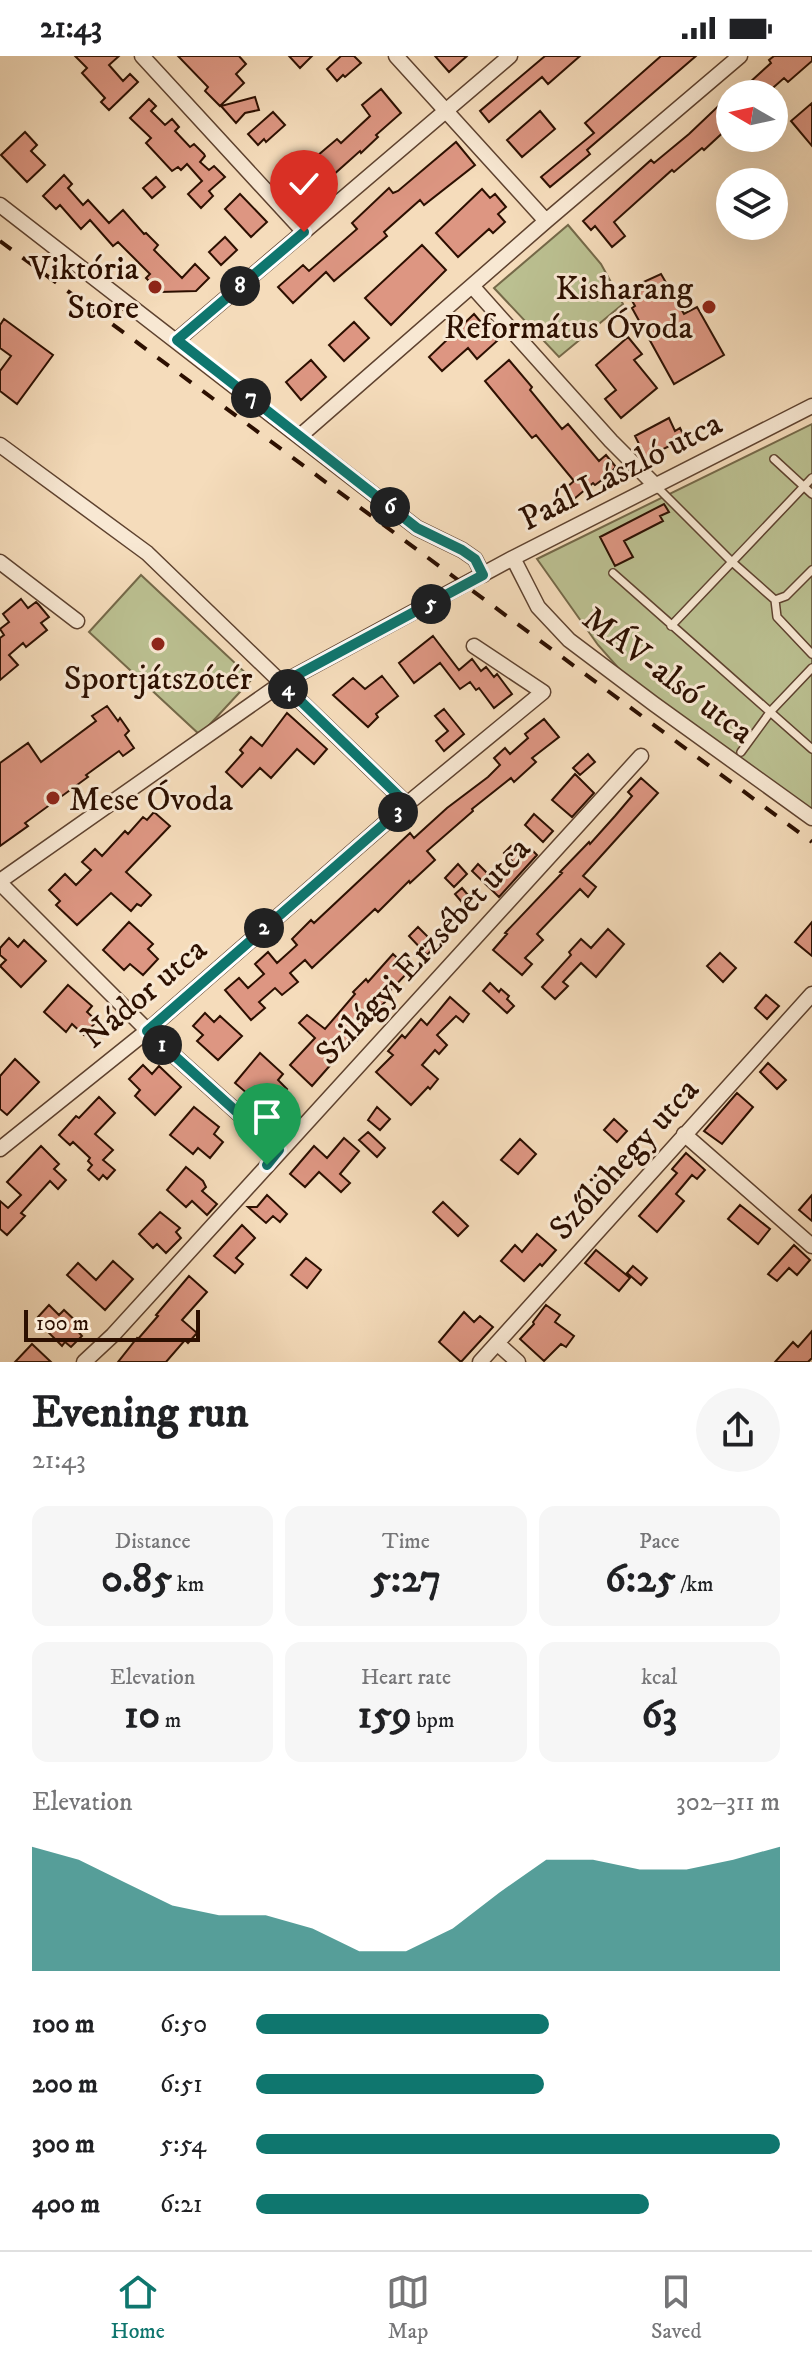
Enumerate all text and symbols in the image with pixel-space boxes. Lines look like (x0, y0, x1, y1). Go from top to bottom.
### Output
text: 21:43 (40, 10, 102, 47)
north arrow (716, 80, 788, 152)
map controls (716, 80, 788, 240)
pin (270, 150, 338, 232)
icon: check (282, 162, 326, 206)
button: layers (716, 168, 788, 240)
place label: Viktória Store (28, 248, 140, 329)
pin: 8 (220, 266, 260, 306)
place label: Kisharang Református Óvoda (444, 268, 694, 349)
text: 8 (234, 272, 246, 299)
marker: Viktória Store (146, 278, 164, 296)
marker: Kisharang Református Óvoda (700, 298, 718, 316)
pin: 7 (231, 378, 271, 418)
text: 7 (245, 384, 257, 411)
street label: Paál László utca (513, 403, 730, 541)
pin: 6 (370, 487, 410, 527)
text: 6 (384, 493, 396, 520)
pin: 5 (411, 584, 451, 624)
text: 5 (426, 590, 436, 617)
street label: MÁV-alsó utca (574, 598, 762, 754)
marker: Sportjátszótér (149, 635, 167, 653)
place label: Sportjátszótér (64, 658, 253, 700)
pin: 4 (268, 669, 308, 709)
text: 4 (282, 675, 294, 702)
place label: Mese Óvoda (69, 779, 234, 821)
marker: Mese Óvoda (44, 789, 62, 807)
pin: 3 (378, 792, 418, 832)
text: 3 (394, 798, 402, 825)
street label: Szilágyi Erzsébet utca (307, 828, 540, 1074)
pin: 2 (244, 908, 284, 948)
text: 2 (259, 914, 269, 941)
street label: Nádor utca (73, 928, 216, 1058)
pin: 1 (142, 1025, 182, 1065)
text: 1 (158, 1031, 166, 1058)
street label: Szőlöhegy utca (541, 1069, 709, 1249)
pin (233, 1083, 301, 1165)
icon: arrive (245, 1095, 289, 1139)
scale bar (24, 1306, 200, 1342)
text: 100 m (36, 1310, 89, 1337)
text: Evening run (32, 1386, 249, 1441)
button: share (696, 1388, 780, 1472)
text: 21:43 (32, 1444, 86, 1477)
text: Distance (115, 1528, 191, 1555)
text: Time (382, 1528, 430, 1555)
text: Pace (639, 1528, 680, 1555)
text: 0.85 (101, 1555, 172, 1605)
text: 5:27 (371, 1555, 441, 1605)
text: 6:25 (605, 1555, 676, 1605)
text: km (172, 1571, 204, 1598)
text: /km (676, 1571, 714, 1598)
text: Elevation (110, 1664, 195, 1691)
text: Heart rate (361, 1664, 451, 1691)
text: kcal (641, 1664, 677, 1691)
text: 10 (124, 1691, 160, 1741)
text: 159 (358, 1691, 412, 1741)
text: 63 (641, 1691, 677, 1741)
text: m (160, 1707, 181, 1734)
text: bpm (412, 1707, 454, 1734)
text: Elevation (32, 1786, 133, 1819)
text: 302–311 m (676, 1786, 780, 1819)
text: 100 m (32, 2008, 95, 2041)
text: 6:50 (160, 2008, 207, 2041)
text: 200 m (32, 2068, 98, 2101)
text: 6:51 (160, 2068, 203, 2101)
text: 300 m (32, 2128, 95, 2161)
text: 5:54 (160, 2128, 206, 2161)
text: 400 m (32, 2188, 100, 2221)
text: 6:21 (160, 2188, 203, 2221)
tab: Home (111, 2270, 165, 2345)
tab: Map (386, 2270, 430, 2345)
tab: Saved (651, 2270, 701, 2345)

